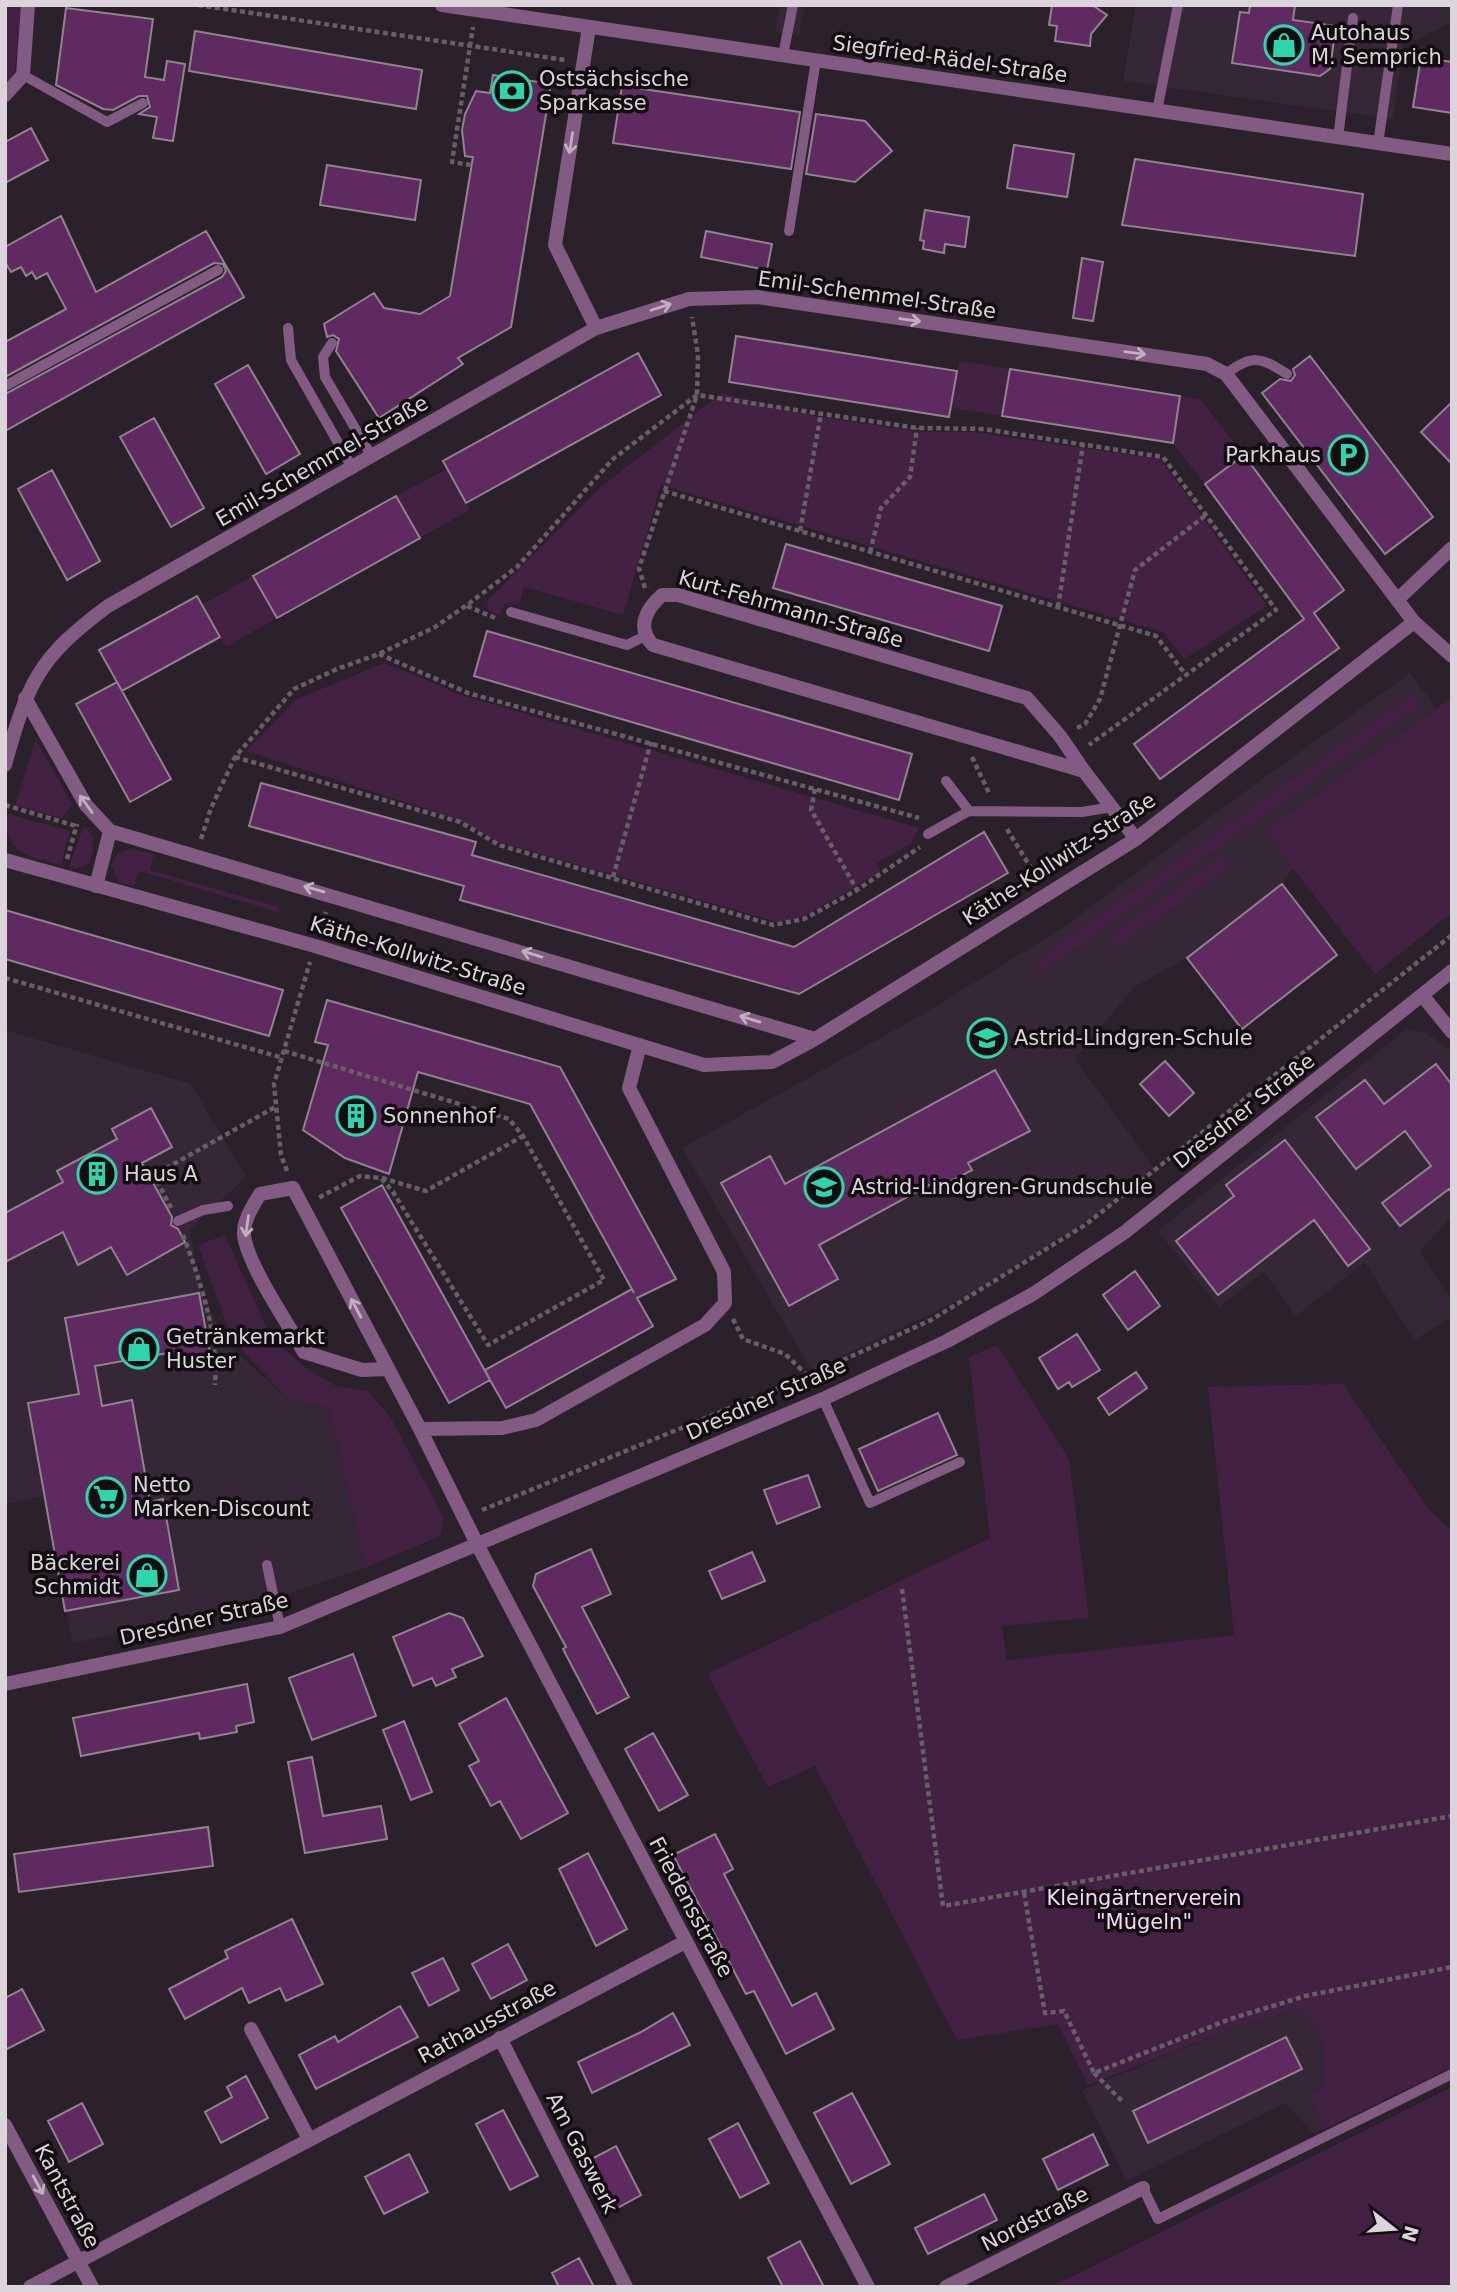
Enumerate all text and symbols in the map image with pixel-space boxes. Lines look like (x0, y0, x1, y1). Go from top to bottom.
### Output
place label: Autohaus M. Semprich (1311, 21, 1442, 69)
shop icon: Autohaus M. Semprich (1263, 24, 1305, 66)
street label: Siegfried-Rädel-Straße (831, 31, 1069, 87)
place label: Ostsächsische Sparkasse (539, 67, 689, 115)
bank icon: Ostsächsische Sparkasse (491, 70, 533, 112)
one-way arrow (564, 131, 577, 154)
street label: Emil-Schemmel-Straße (756, 266, 998, 324)
one-way arrow (650, 300, 672, 313)
one-way arrow (898, 314, 921, 327)
one-way arrow (1123, 347, 1146, 360)
street label: Emil-Schemmel-Straße (212, 390, 432, 532)
parking icon: Parkhaus (1327, 434, 1369, 476)
place label: Parkhaus (1225, 443, 1321, 467)
street label: Kurt-Fehrmann-Straße (676, 565, 906, 653)
street label: Käthe-Kollwitz-Straße (958, 788, 1160, 930)
one-way arrow (79, 795, 93, 814)
one-way arrow (303, 882, 326, 895)
street label: Käthe-Kollwitz-Straße (307, 912, 529, 1000)
one-way arrow (521, 947, 543, 960)
one-way arrow (739, 1012, 761, 1025)
school or university icon: Astrid-Lindgren-Schule (966, 1017, 1008, 1059)
place label: Astrid-Lindgren-Schule (1014, 1026, 1253, 1050)
street label: Dresdner Straße (1169, 1049, 1319, 1173)
building icon: Sonnenhof (335, 1095, 377, 1137)
place label: Sonnenhof (383, 1104, 496, 1128)
building icon: Haus A (76, 1153, 118, 1195)
place label: Haus A (124, 1162, 199, 1186)
school or university icon: Astrid-Lindgren-Grundschule (803, 1166, 845, 1208)
place label: Astrid-Lindgren-Grundschule (851, 1175, 1153, 1199)
one-way arrow (240, 1214, 253, 1236)
one-way arrow (349, 1298, 363, 1319)
place label: Getränkemarkt Huster (166, 1325, 325, 1373)
shop icon: Getränkemarkt Huster (118, 1328, 160, 1370)
street label: Dresdner Straße (682, 1353, 850, 1445)
place label: Netto Marken-Discount (133, 1473, 310, 1521)
supermarket icon: Netto Marken-Discount (85, 1476, 127, 1518)
place label: Bäckerei Schmidt (30, 1551, 120, 1599)
shop icon: Bäckerei Schmidt (126, 1554, 168, 1596)
street label: Dresdner Straße (117, 1588, 291, 1650)
street label: Friedensstraße (644, 1833, 738, 1981)
park label: Kleingärtnerverein "Mügeln" (1046, 1886, 1242, 1934)
street label: Rathausstraße (414, 1976, 560, 2068)
street label: Am Gaswerk (541, 2089, 623, 2218)
street label: Kantstraße (29, 2140, 105, 2252)
one-way arrow (31, 2174, 45, 2195)
street label: Nordstraße (977, 2182, 1093, 2256)
north arrow (1359, 2194, 1429, 2264)
text: N (1397, 2223, 1423, 2245)

